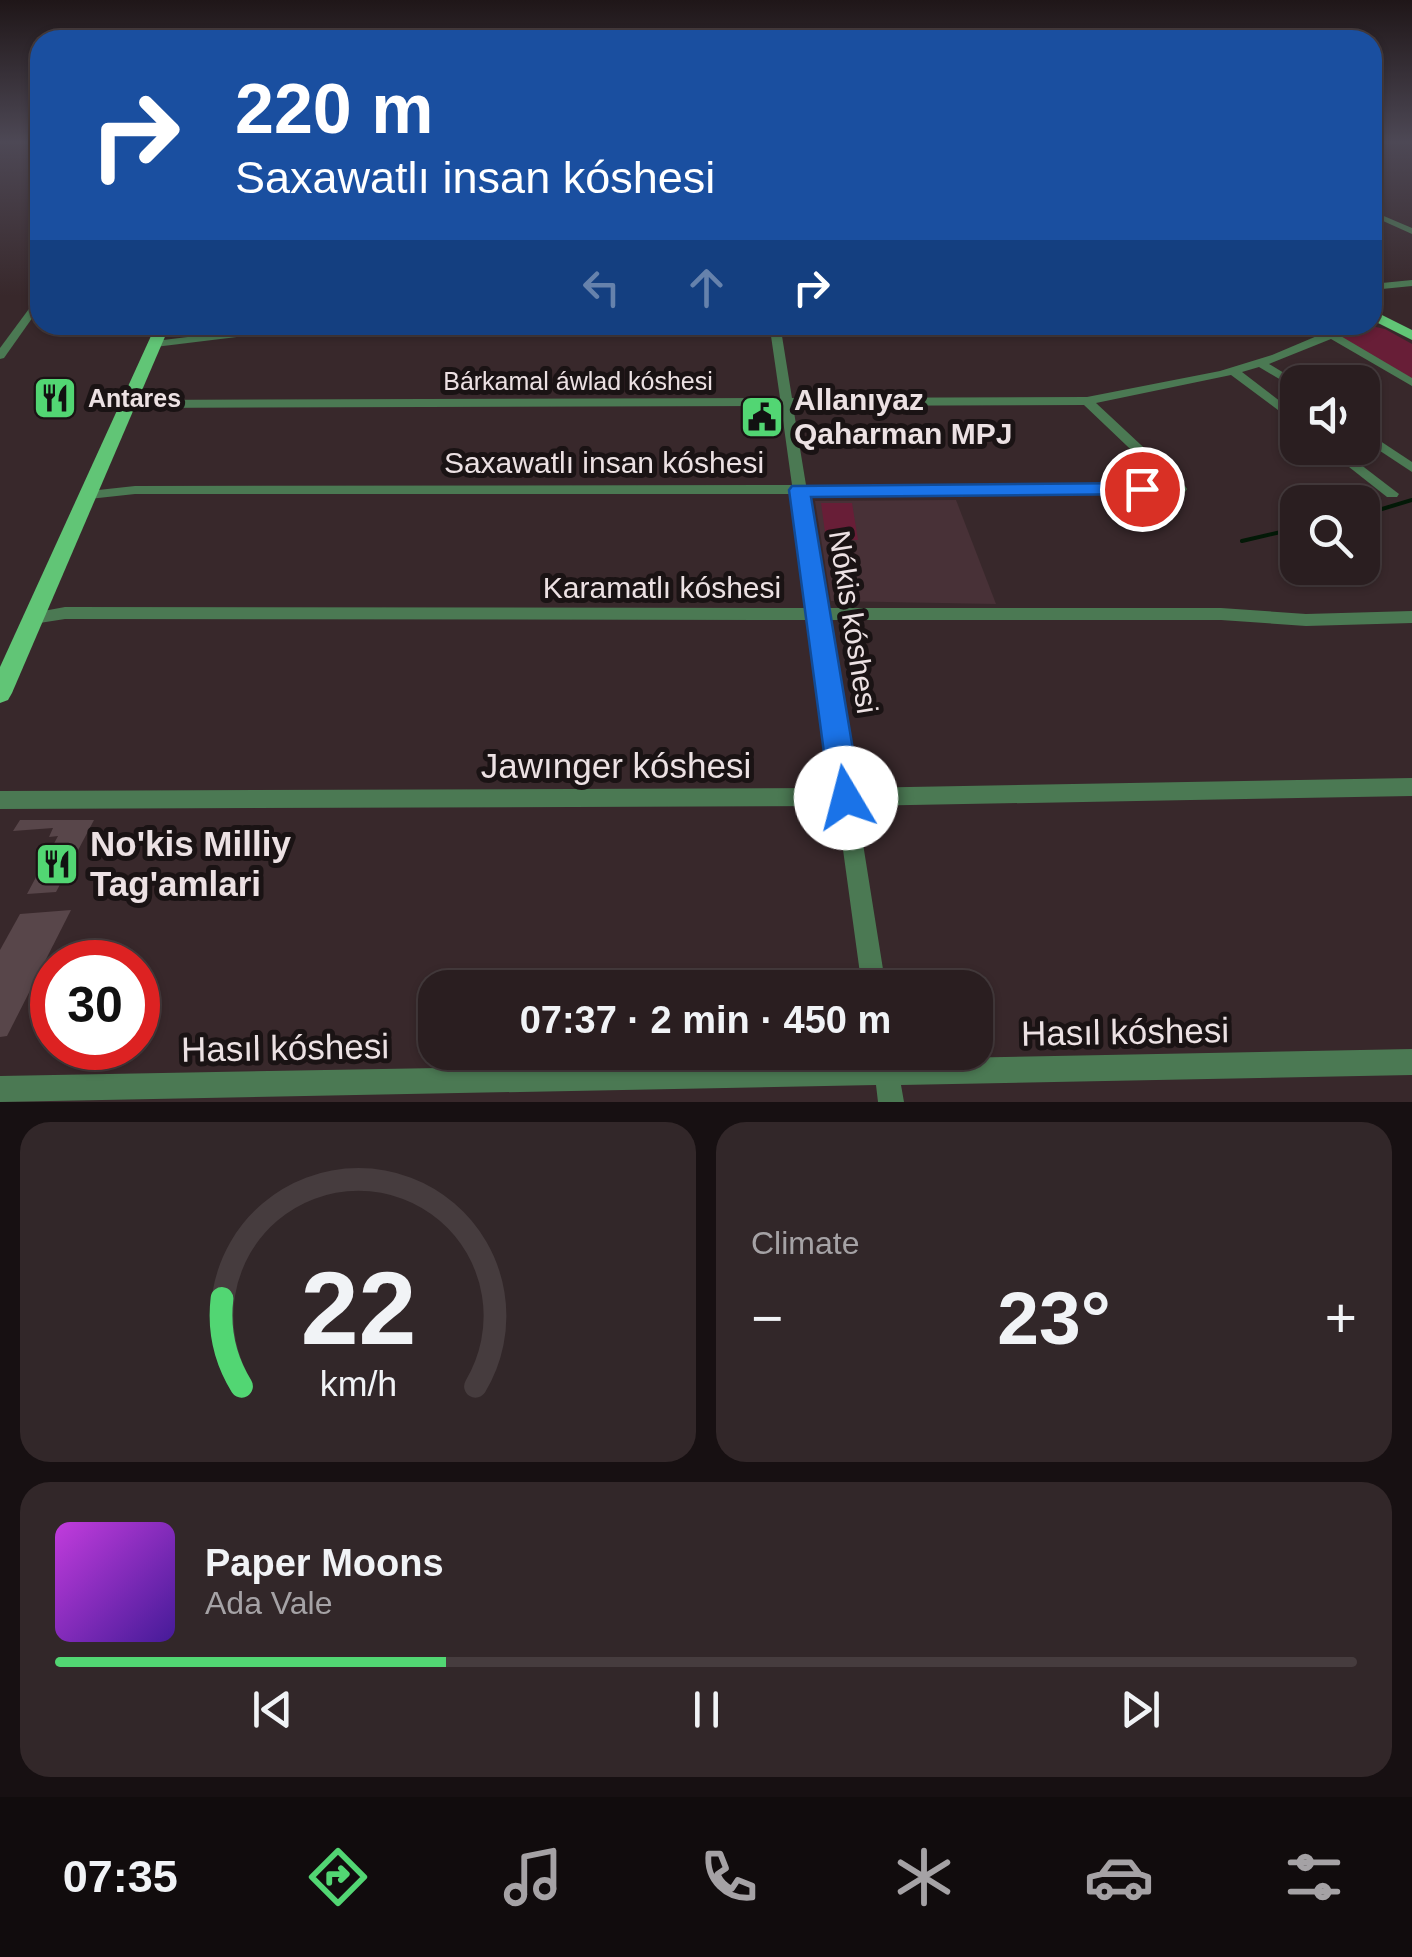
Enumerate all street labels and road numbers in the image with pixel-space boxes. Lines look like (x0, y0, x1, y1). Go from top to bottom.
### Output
street label: Bárkamal áwlad kóshesi (443, 367, 713, 395)
street label: Saxawatlı insan kóshesi (444, 446, 764, 479)
street label: Nókis kóshesi (823, 528, 884, 716)
street label: Karamatlı kóshesi (543, 571, 781, 604)
street label: Jawınger kóshesi (481, 746, 751, 785)
street label: Hasıl kóshesi (1021, 1010, 1229, 1053)
street label: Hasıl kóshesi (181, 1026, 389, 1069)

